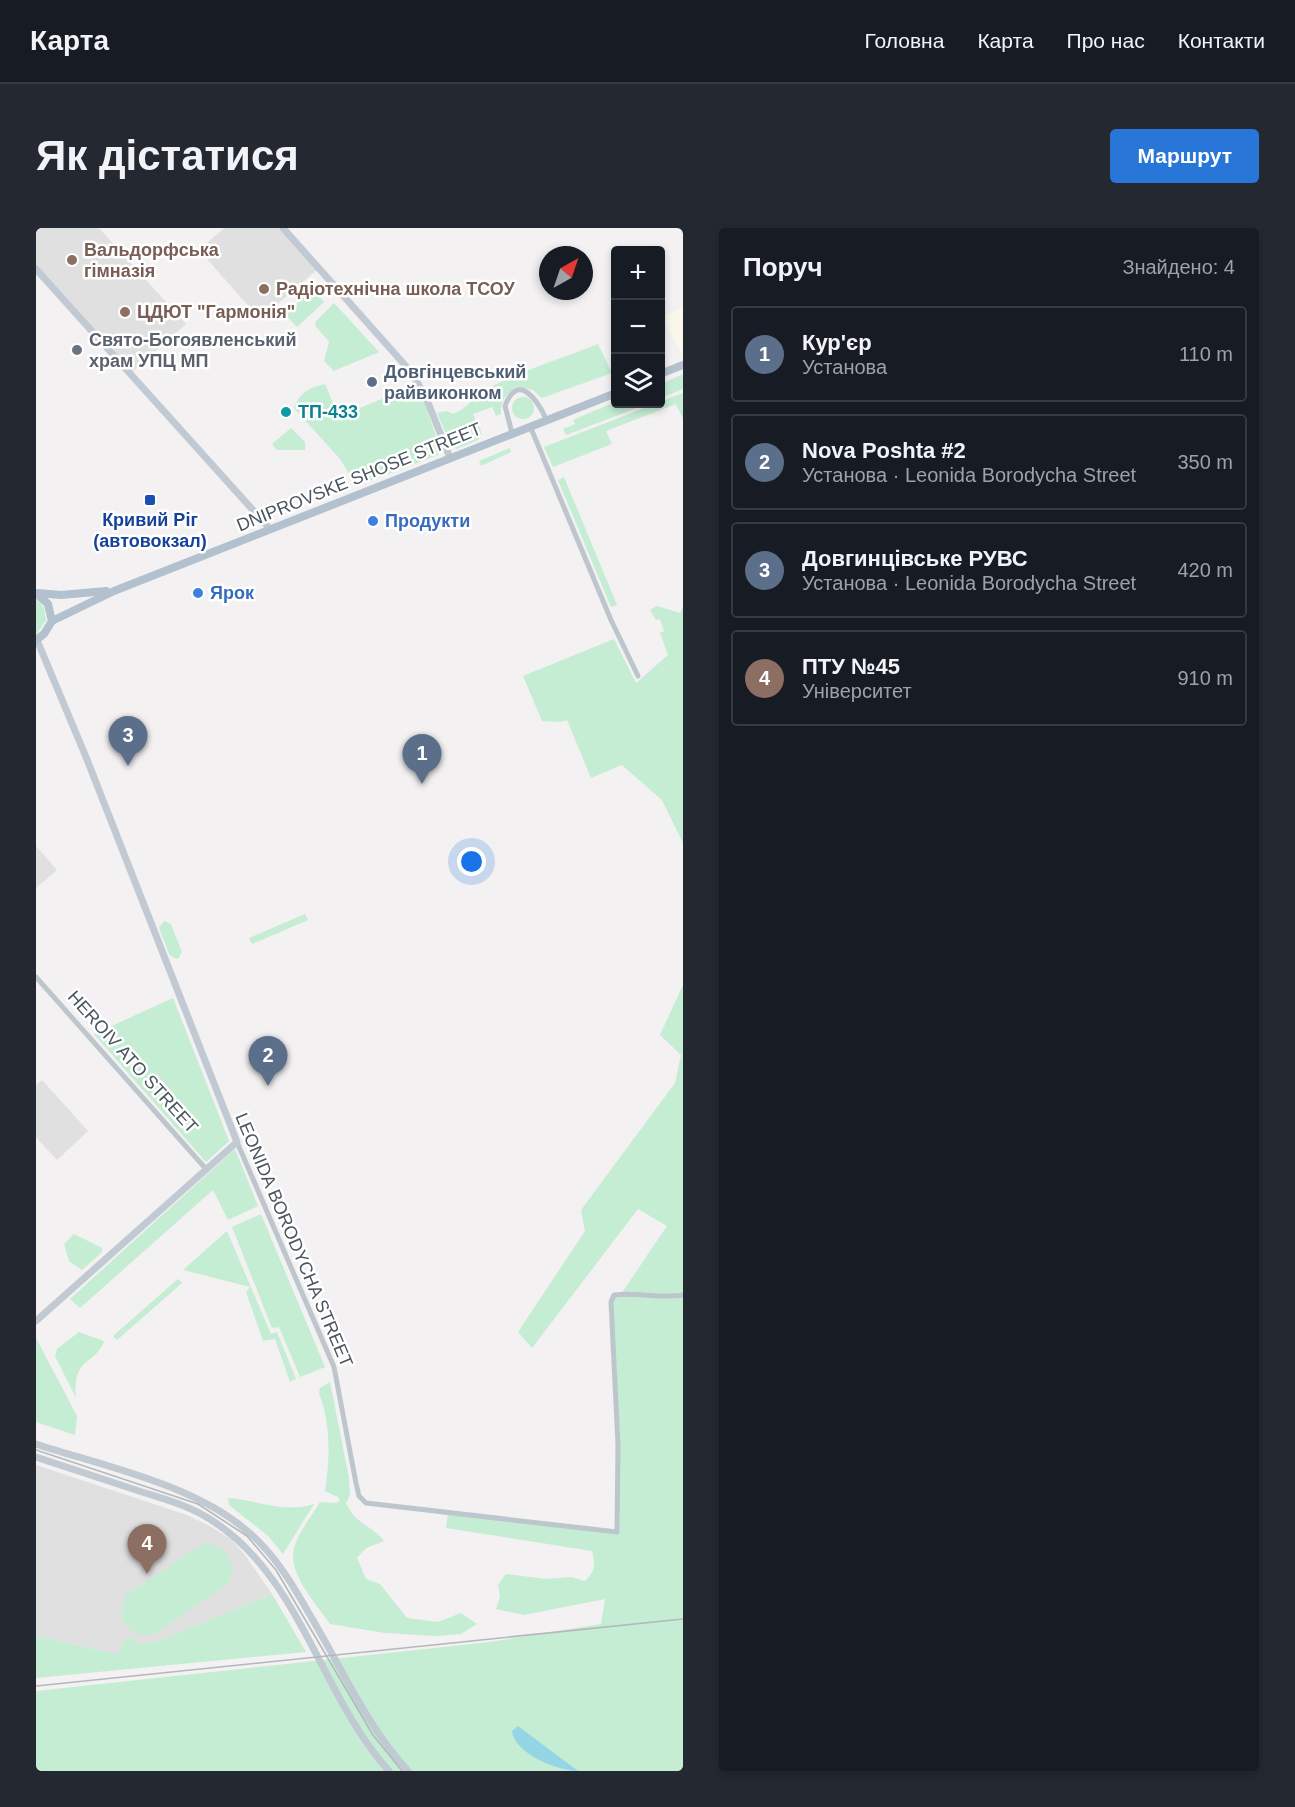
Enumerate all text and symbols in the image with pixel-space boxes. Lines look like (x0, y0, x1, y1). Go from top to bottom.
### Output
text: Карта (30, 25, 109, 56)
text: Головна (865, 29, 944, 52)
text: Карта (977, 29, 1034, 52)
text: Про нас (1067, 29, 1145, 52)
text: Контакти (1178, 29, 1265, 52)
button: Маршрут (1110, 129, 1259, 183)
text: Як дістатися (36, 132, 299, 179)
place label: Вальдорфська гімназія (84, 240, 220, 281)
north arrow (539, 246, 593, 300)
map controls (611, 246, 665, 408)
button: + (611, 246, 665, 300)
text: Поруч (743, 252, 823, 282)
marker: Вальдорфська гімназія (65, 253, 79, 267)
text: Знайдено: 4 (1122, 256, 1235, 278)
place label: Радіотехнічна школа ТСОУ (276, 279, 515, 299)
marker: Радіотехнічна школа ТСОУ (257, 282, 271, 296)
button: − (611, 300, 665, 354)
place label: ЦДЮТ "Гармонія" (137, 302, 295, 322)
marker: ЦДЮТ "Гармонія" (118, 305, 132, 319)
place label: Свято-Богоявленський храм УПЦ МП (89, 330, 296, 371)
text: Кур'єр (802, 330, 872, 355)
marker: Свято-Богоявленський храм УПЦ МП (70, 343, 84, 357)
text: 1 (759, 343, 770, 365)
text: 110 m (1179, 343, 1233, 365)
button: layers (611, 354, 665, 408)
text: Установа (802, 356, 887, 378)
place label: Довгінцевський райвиконком (384, 362, 526, 403)
marker: Довгінцевський райвиконком (365, 375, 379, 389)
place label: ТП-433 (298, 402, 358, 422)
marker: ТП-433 (279, 405, 293, 419)
street label: DNIPROVSKE SHOSE STREET (234, 419, 484, 535)
text: Nova Poshta #2 (802, 438, 966, 463)
text: 2 (759, 451, 770, 473)
text: 350 m (1177, 451, 1233, 473)
text: Установа · Leonida Borodycha Street (802, 464, 1136, 486)
marker: Кривий Ріг (автовокзал) (143, 493, 157, 507)
place label: Кривий Ріг (автовокзал) (93, 510, 207, 551)
place label: Продукти (385, 511, 470, 531)
marker: Продукти (366, 514, 380, 528)
text: Довгинцівське РУВС (802, 546, 1028, 571)
text: 3 (759, 559, 770, 581)
text: 420 m (1177, 559, 1233, 581)
text: Установа · Leonida Borodycha Street (802, 572, 1136, 594)
place label: Ярок (210, 583, 255, 603)
marker: Ярок (191, 586, 205, 600)
text: ПТУ №45 (802, 654, 900, 679)
text: 4 (759, 667, 770, 689)
text: 910 m (1177, 667, 1233, 689)
text: Університет (802, 680, 912, 702)
pin: 3 (108, 716, 148, 766)
pin: 1 (402, 734, 442, 784)
your location (457, 847, 486, 876)
street label: HEROIV ATO STREET (64, 987, 202, 1137)
pin: 2 (248, 1036, 288, 1086)
street label: LEONIDA BORODYCHA STREET (231, 1110, 357, 1370)
pin: 4 (128, 1524, 166, 1574)

